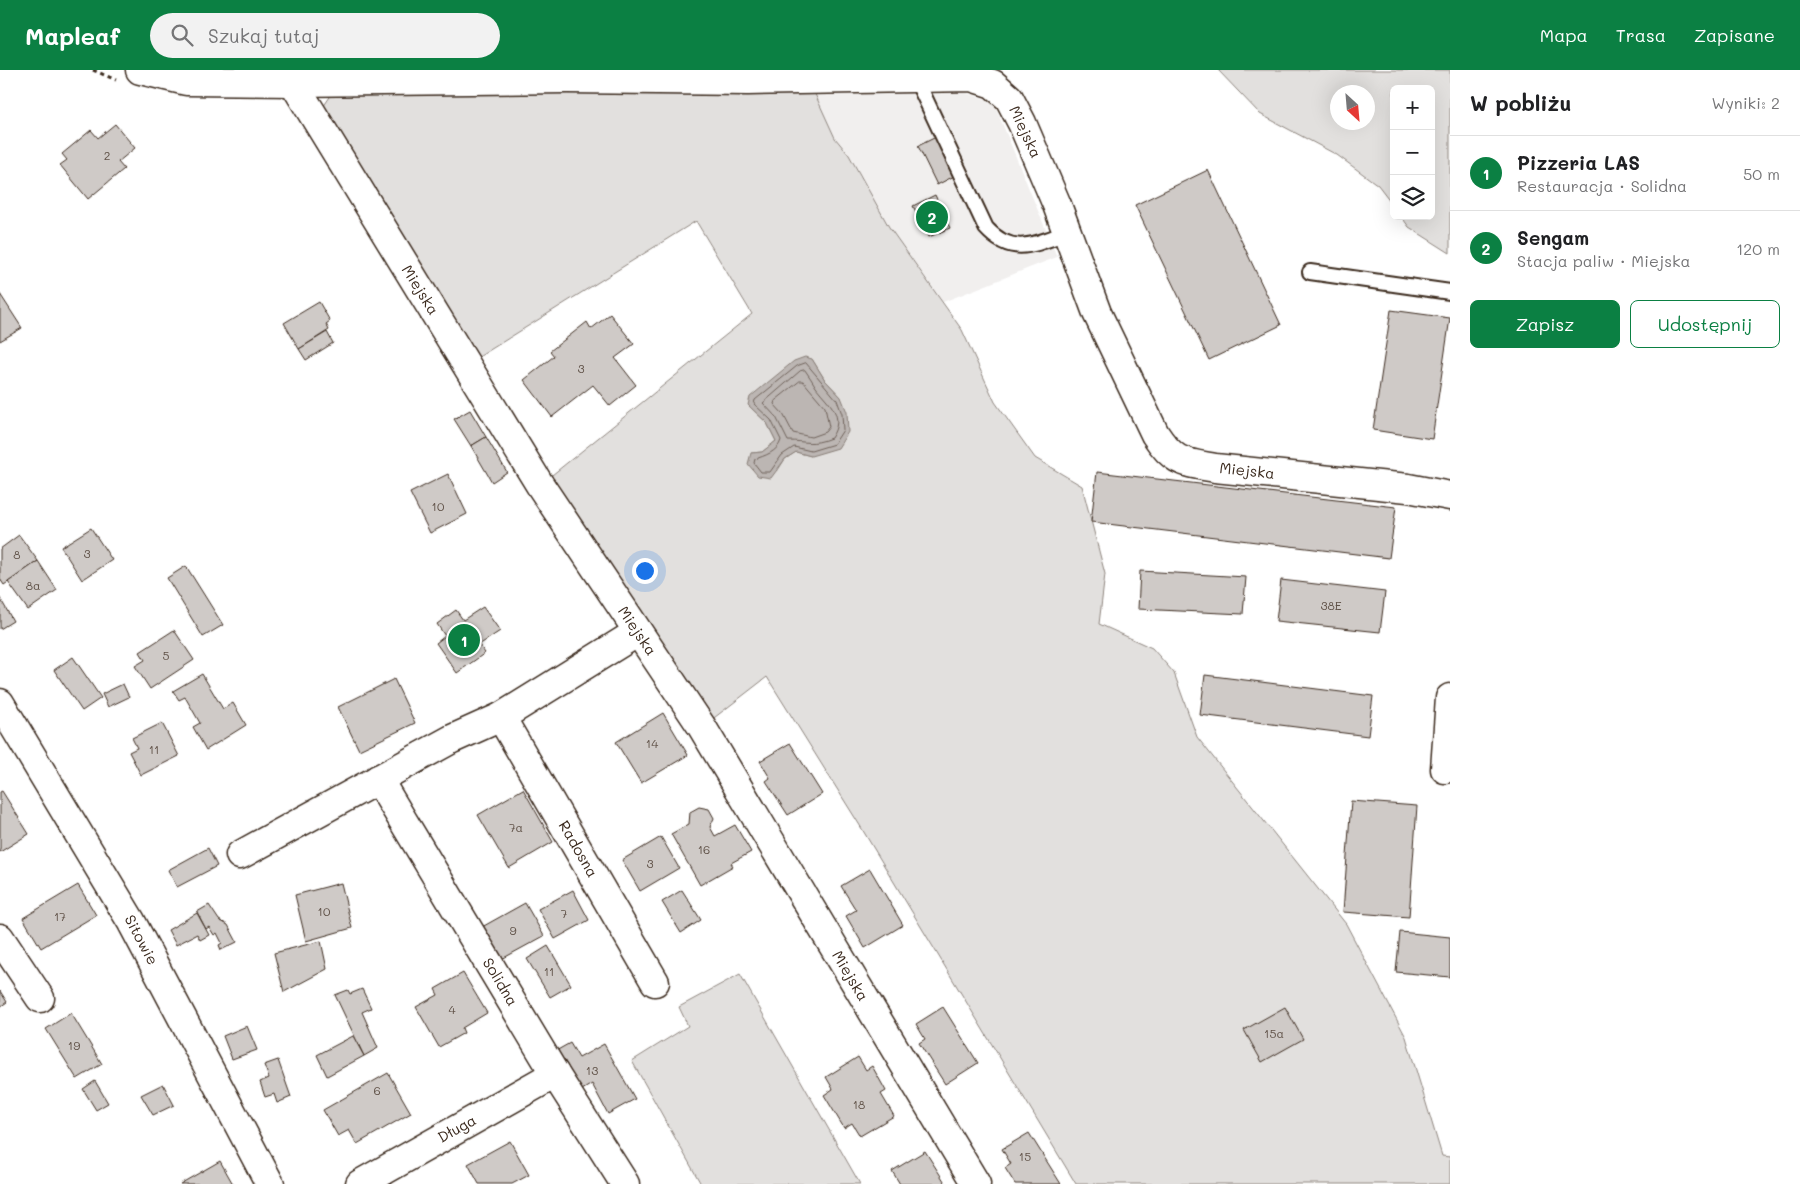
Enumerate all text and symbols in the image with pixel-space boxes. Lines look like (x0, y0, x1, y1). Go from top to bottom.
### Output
search box (150, 13, 500, 58)
text: Mapleaf (25, 20, 120, 51)
icon: search (168, 21, 196, 49)
text: Szukaj tutaj (208, 23, 319, 48)
text: Mapa (1540, 23, 1588, 47)
text: Trasa (1616, 23, 1666, 47)
text: Zapisane (1694, 23, 1775, 47)
north arrow (1330, 85, 1375, 130)
map controls (1390, 85, 1435, 220)
button: + (1390, 85, 1435, 130)
text: W pobliżu (1470, 89, 1571, 116)
text: Wyniki: 2 (1711, 92, 1780, 113)
street label: Miejska (1005, 102, 1047, 161)
button: − (1390, 130, 1435, 175)
house number: 2 (104, 147, 110, 163)
text: Pizzeria LAS (1517, 150, 1640, 175)
text: 1 (1482, 163, 1490, 184)
text: 50 m (1743, 163, 1780, 184)
button: layers (1390, 175, 1435, 220)
text: Restauracja · Solidna (1517, 175, 1687, 196)
pin: 2 (916, 198, 948, 236)
text: Sengam (1517, 225, 1589, 250)
text: 2 (1482, 238, 1490, 259)
text: 120 m (1736, 238, 1780, 259)
text: Stacja paliw · Miejska (1517, 250, 1690, 271)
street label: Miejska (398, 261, 444, 318)
button: Zapisz (1470, 300, 1620, 348)
button: Udostępnij (1630, 300, 1780, 348)
house number: 3 (577, 360, 585, 376)
street label: Miejska (1218, 457, 1276, 483)
house number: 10 (432, 498, 445, 514)
house number: 3 (83, 545, 91, 561)
house number: 8 (13, 546, 21, 562)
your location (632, 558, 658, 584)
house number: 8a (26, 577, 40, 593)
house number: 38E (1320, 597, 1342, 613)
street label: Miejska (614, 602, 662, 659)
pin: 1 (448, 621, 480, 659)
house number: 5 (163, 647, 170, 663)
house number: 14 (646, 735, 658, 751)
house number: 11 (149, 741, 159, 757)
street label: Radosna (555, 817, 603, 880)
house number: 7a (509, 819, 523, 835)
house number: 16 (698, 841, 710, 857)
house number: 3 (646, 855, 654, 871)
house number: 10 (318, 903, 331, 919)
house number: 7 (561, 905, 568, 921)
house number: 17 (54, 908, 66, 924)
street label: Sitowie (120, 911, 163, 968)
house number: 9 (509, 922, 517, 938)
street label: Miejska (828, 947, 874, 1004)
street label: Solidna (479, 954, 523, 1009)
house number: 11 (544, 963, 554, 979)
house number: 4 (448, 1001, 456, 1017)
house number: 15a (1264, 1025, 1284, 1041)
house number: 19 (68, 1037, 80, 1053)
house number: 13 (586, 1062, 598, 1078)
house number: 6 (373, 1082, 381, 1098)
house number: 18 (853, 1096, 865, 1112)
street label: Długa (434, 1109, 479, 1147)
house number: 15 (1019, 1148, 1031, 1164)

